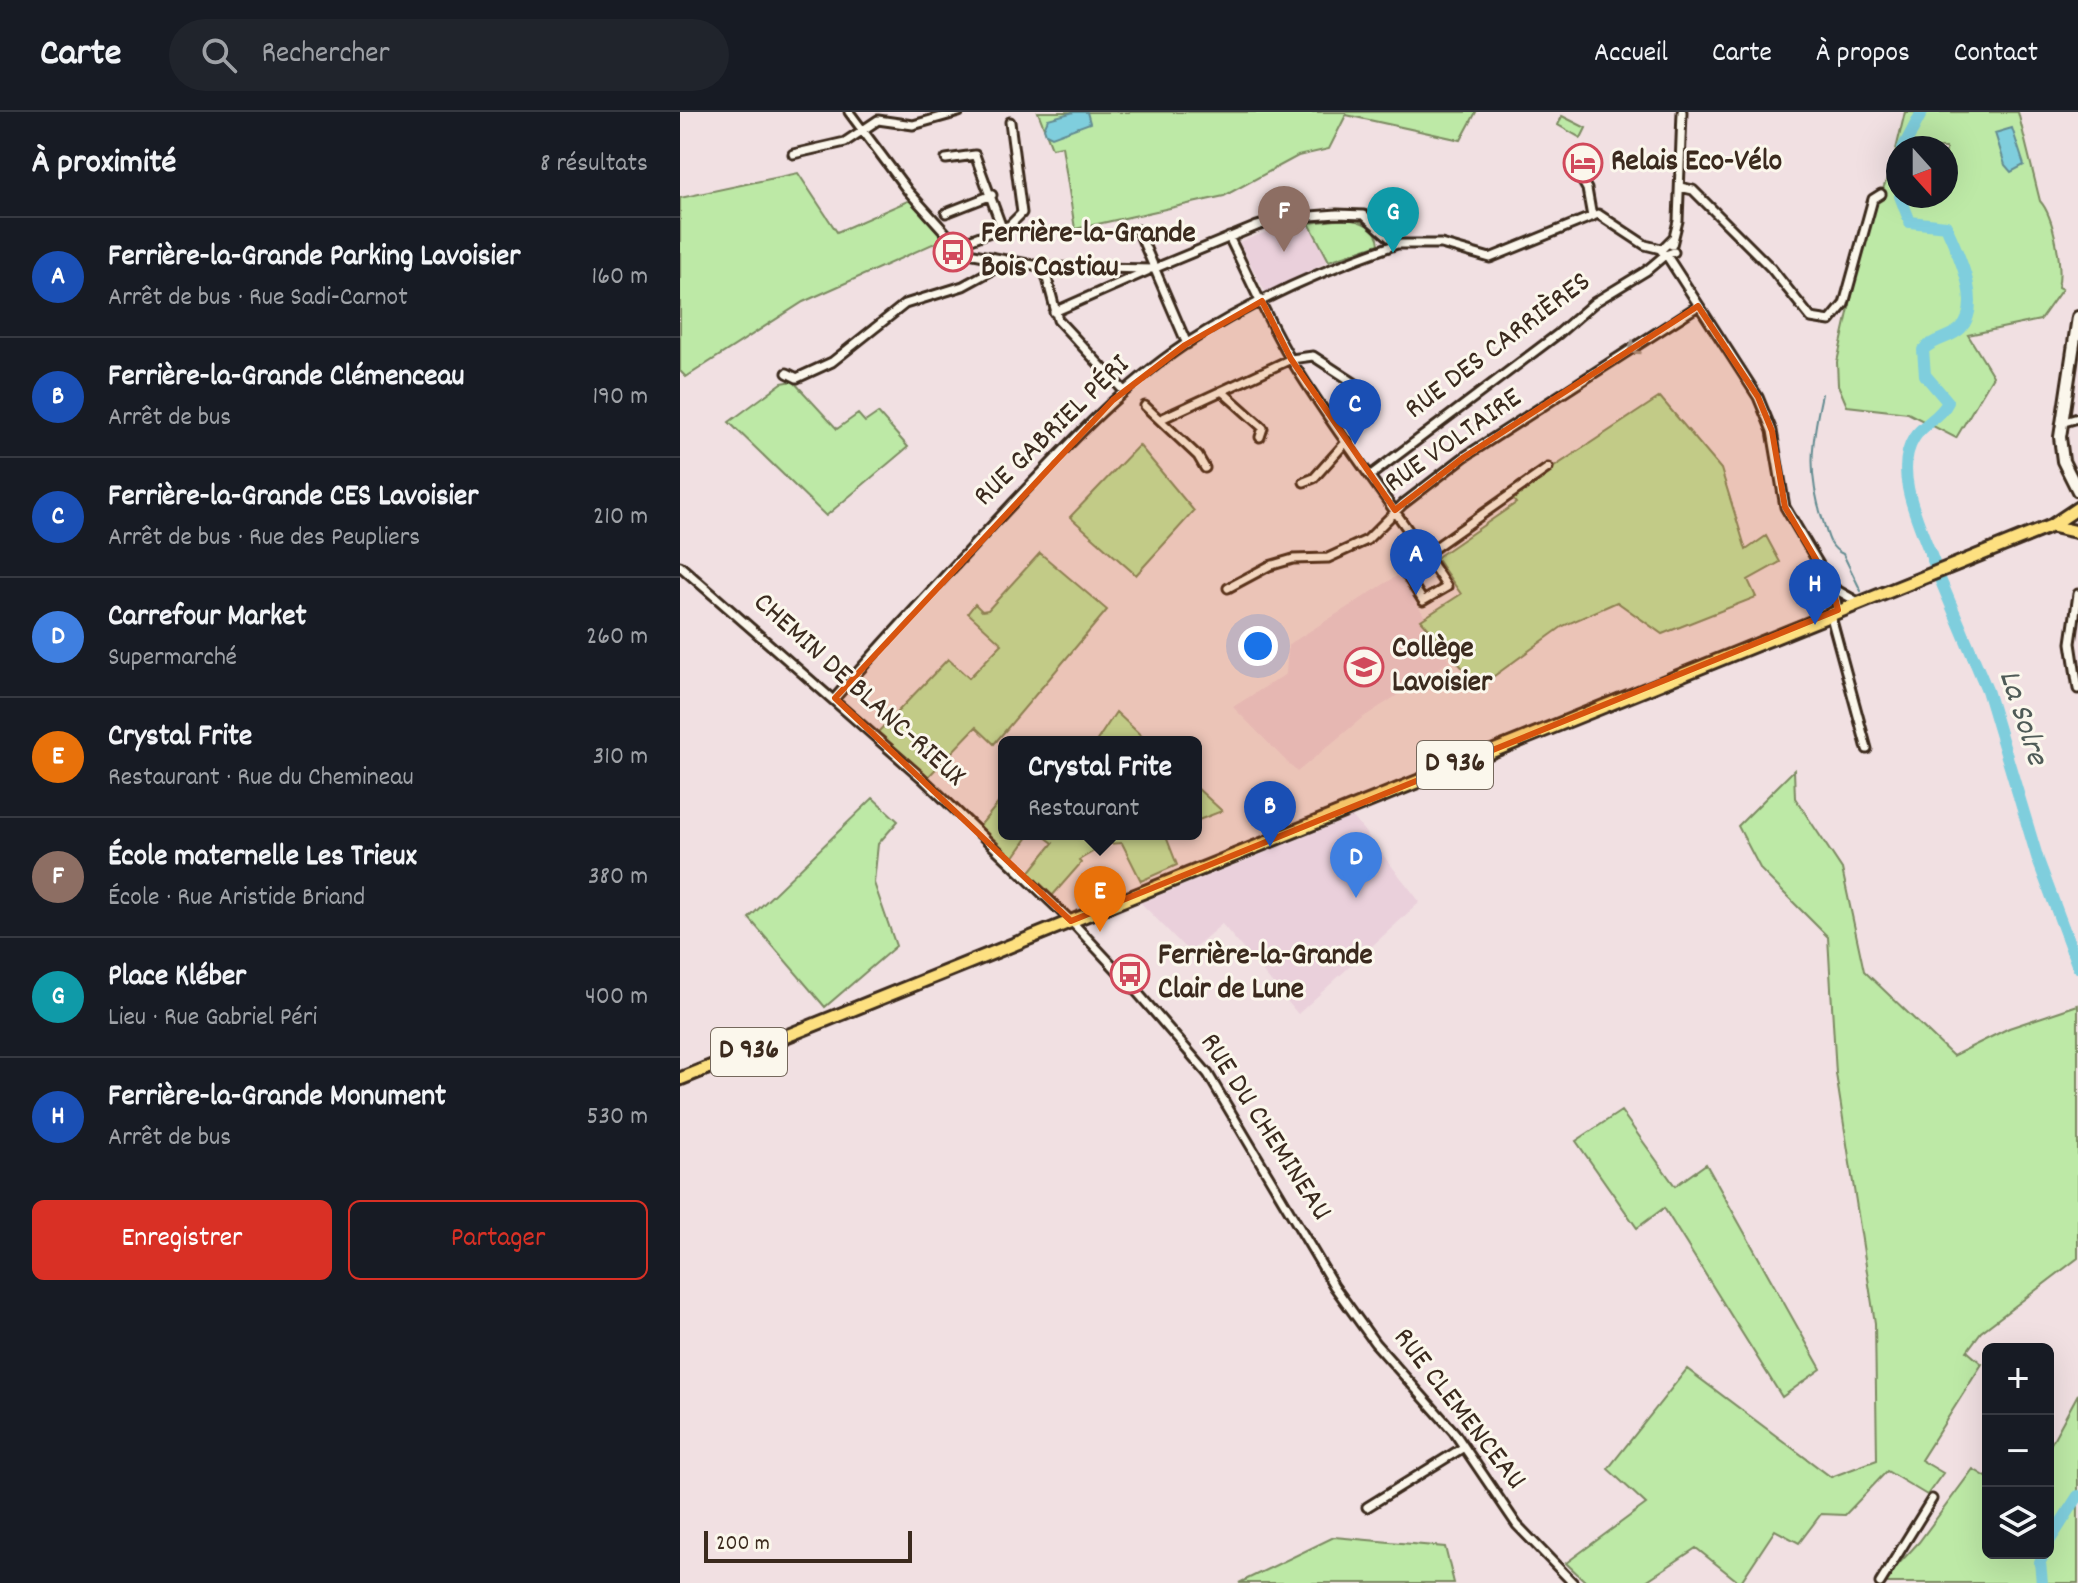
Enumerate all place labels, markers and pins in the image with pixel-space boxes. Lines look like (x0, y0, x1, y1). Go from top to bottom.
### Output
hotel icon: Relais Eco-Vélo (1562, 142, 1604, 184)
place label: Relais Eco-Vélo (1611, 142, 1782, 185)
pin: F (1258, 186, 1310, 252)
pin: G (1367, 187, 1419, 253)
place label: Ferrière-la-Grande Bois Castiau (981, 214, 1196, 291)
bus stop icon: Ferrière-la-Grande Bois Castiau (932, 231, 974, 273)
pin: C (1329, 379, 1381, 445)
pin: A (1390, 529, 1442, 595)
pin: H (1789, 559, 1841, 625)
place label: Collège Lavoisier (1392, 629, 1493, 706)
school or university icon: Collège Lavoisier (1343, 646, 1385, 688)
pin: B (1244, 781, 1296, 847)
pin: D (1330, 832, 1382, 898)
pin: E (1074, 866, 1126, 932)
place label: Ferrière-la-Grande Clair de Lune (1158, 936, 1373, 1013)
bus stop icon: Ferrière-la-Grande Clair de Lune (1109, 953, 1151, 995)

